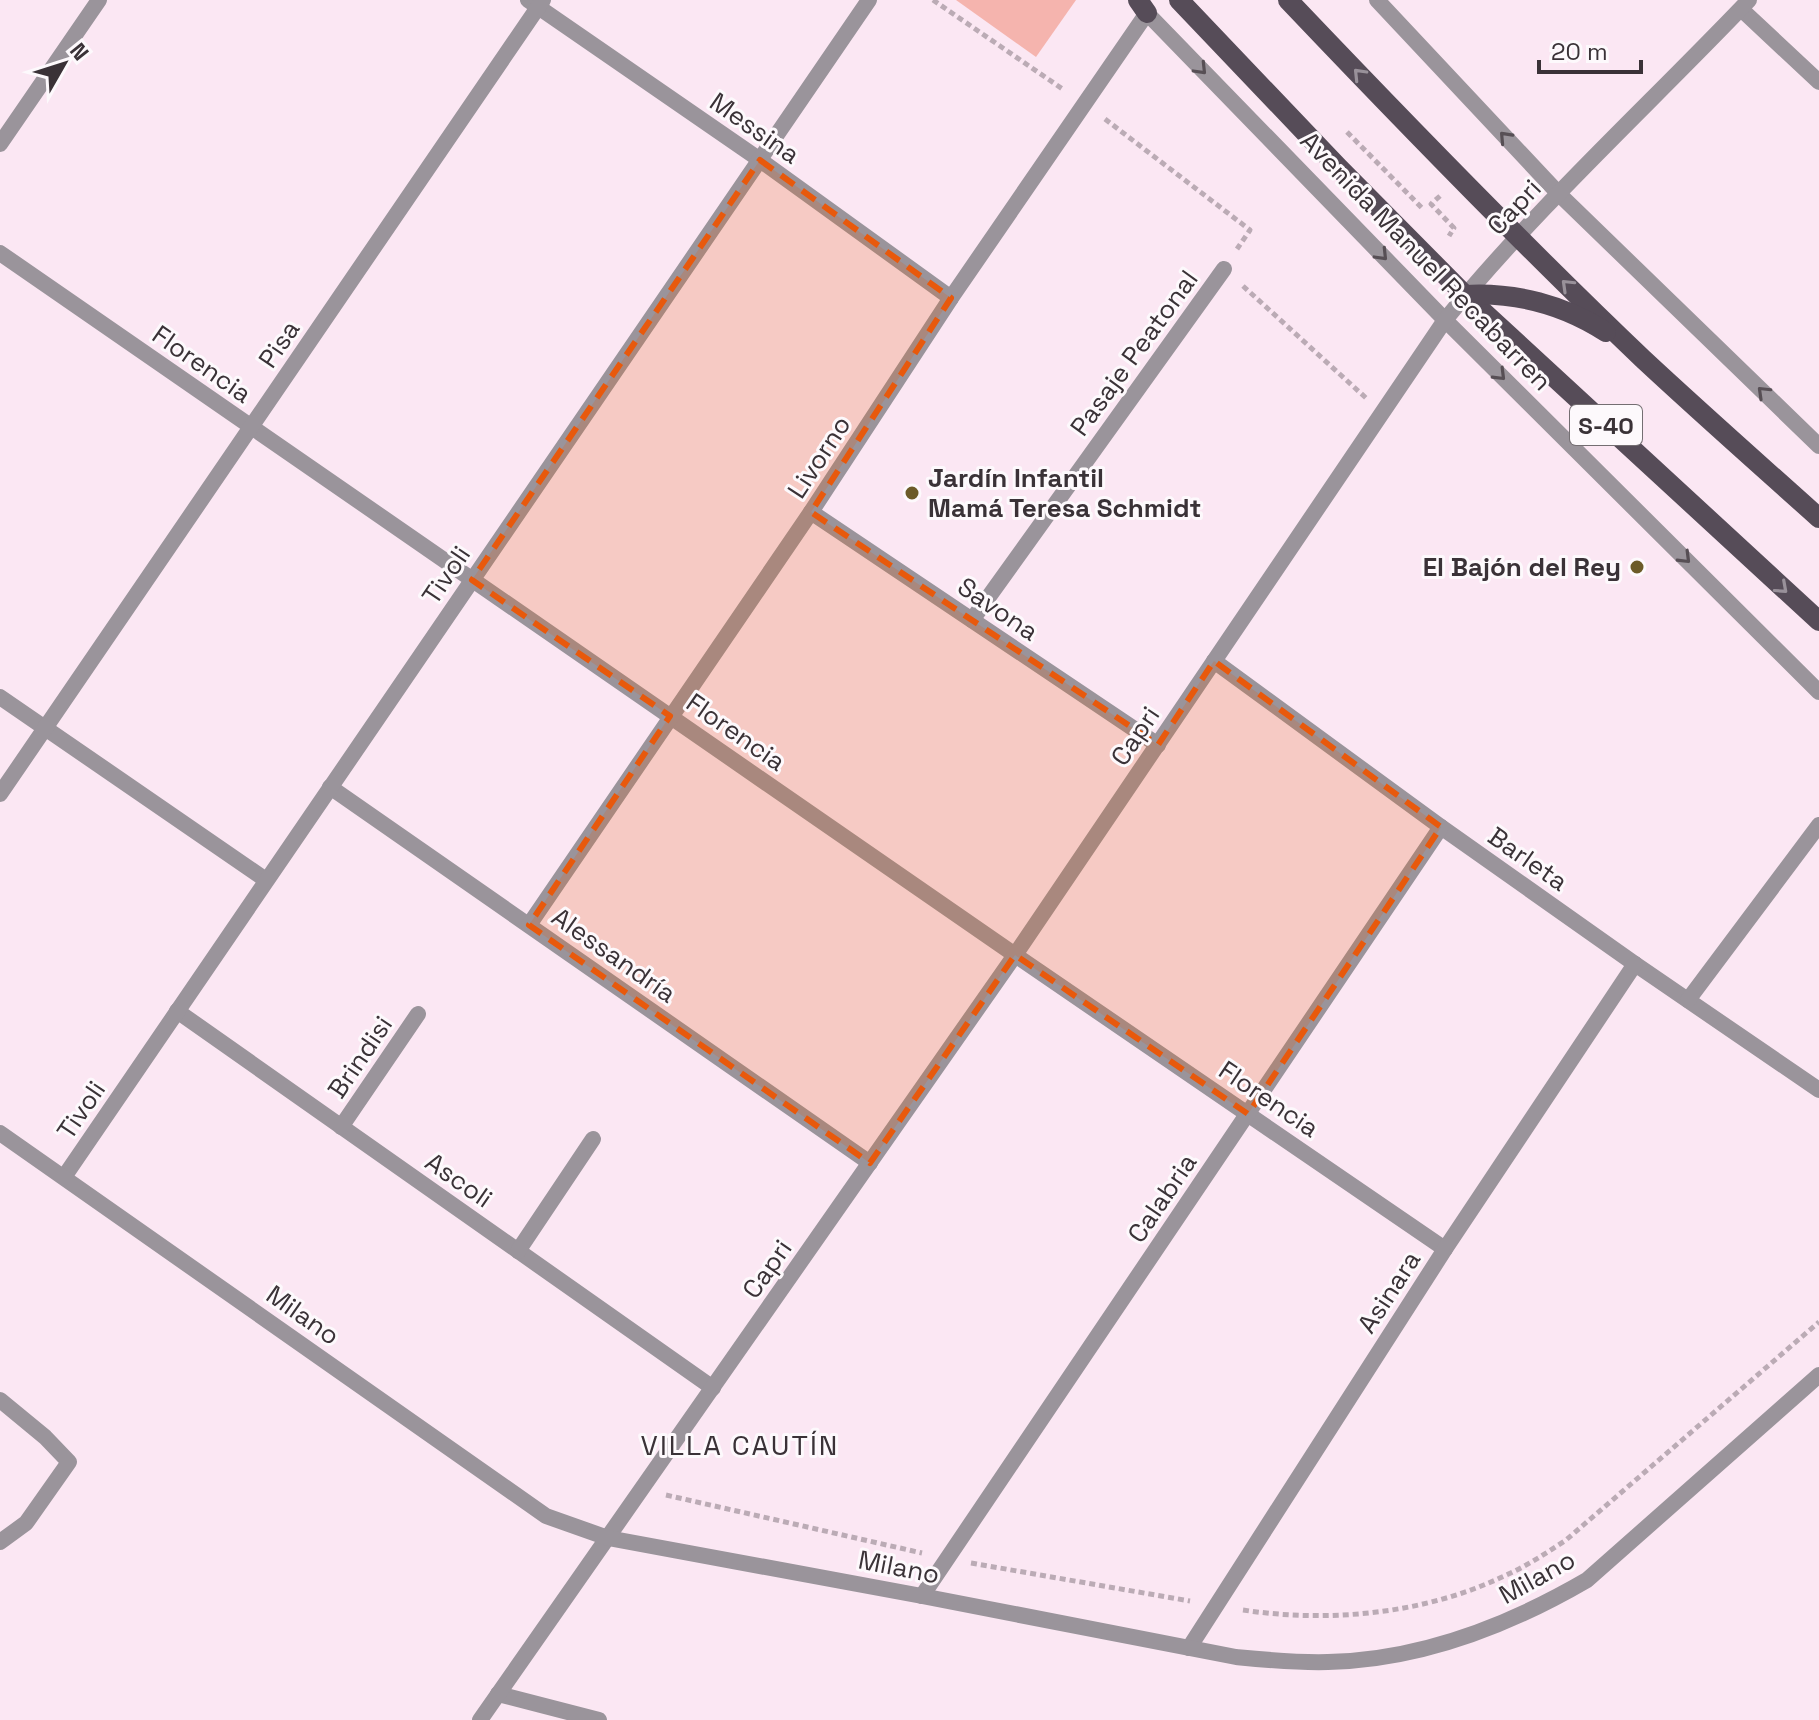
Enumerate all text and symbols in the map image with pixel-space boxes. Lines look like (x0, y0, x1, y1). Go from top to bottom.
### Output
north arrow (24, 24, 104, 104)
scale bar (1539, 24, 1641, 74)
text: 20 m (1551, 36, 1608, 67)
text: N (64, 37, 95, 66)
one-way arrow (1192, 60, 1206, 74)
one-way arrow (1353, 69, 1368, 83)
street label: Messina (703, 85, 807, 171)
street label: Avenida Manuel Recabarren (1293, 124, 1559, 398)
one-way arrow (1501, 131, 1515, 146)
street label: Capri (1480, 172, 1548, 242)
one-way arrow (1373, 246, 1388, 260)
street label: Pasaje Peatonal (1062, 263, 1206, 443)
one-way arrow (1562, 280, 1576, 294)
street label: Pisa (251, 314, 307, 374)
street label: Florencia (146, 317, 258, 411)
one-way arrow (1491, 366, 1505, 380)
one-way arrow (1758, 386, 1772, 401)
road number: S-40 (1570, 405, 1642, 445)
street label: Livorno (780, 409, 858, 505)
place label: Jardín Infantil Mamá Teresa Schmidt (928, 461, 1201, 525)
marker: Jardín Infantil Mamá Teresa Schmidt (903, 484, 921, 502)
street label: Tivoli (414, 539, 478, 611)
one-way arrow (1676, 549, 1690, 563)
place label: El Bajón del Rey (1423, 550, 1621, 584)
marker: El Bajón del Rey (1628, 558, 1646, 576)
street label: Savona (951, 570, 1045, 648)
one-way arrow (1773, 578, 1788, 592)
street label: Florencia (680, 685, 792, 779)
street label: Capri (1103, 700, 1167, 772)
street label: Barleta (1481, 819, 1575, 899)
street label: Alessandría (545, 900, 683, 1010)
street label: Brindisi (320, 1009, 400, 1105)
street label: Florencia (1212, 1053, 1326, 1145)
street label: Tivoli (49, 1074, 113, 1146)
street label: Ascoli (419, 1145, 499, 1215)
street label: Calabria (1120, 1147, 1204, 1249)
street label: Capri (735, 1233, 799, 1305)
street label: Asinara (1350, 1244, 1428, 1340)
street label: Milano (260, 1278, 346, 1352)
district label: VILLA CAUTÍN (641, 1427, 839, 1463)
street label: Milano (855, 1542, 943, 1592)
street label: Milano (1493, 1542, 1581, 1612)

